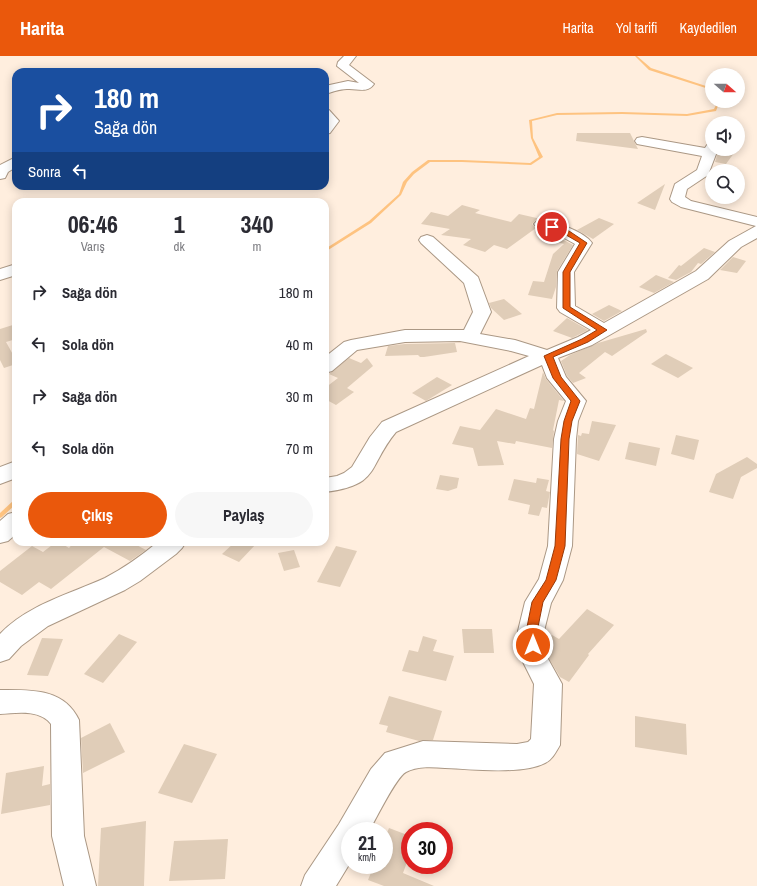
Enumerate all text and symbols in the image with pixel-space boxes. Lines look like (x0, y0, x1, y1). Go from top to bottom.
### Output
text: Harita (20, 15, 64, 41)
text: Harita (562, 19, 594, 37)
text: Yol tarifi (616, 19, 658, 37)
text: Kaydedilen (680, 19, 737, 37)
north arrow (705, 68, 745, 108)
map controls (705, 68, 745, 204)
text: 180 m (94, 79, 159, 117)
icon: right (28, 84, 80, 136)
text: Sağa dön (94, 115, 157, 140)
button: sound (705, 116, 745, 156)
icon: left (69, 160, 91, 182)
text: Sonra (28, 161, 61, 182)
button: search (705, 164, 745, 204)
text: 06:46 (68, 208, 118, 240)
text: 1 (174, 208, 185, 240)
text: 340 (241, 208, 273, 240)
pin (535, 210, 569, 244)
icon: arrive (541, 216, 563, 238)
text: Varış (81, 238, 105, 255)
text: dk (174, 238, 185, 255)
text: m (252, 238, 261, 255)
icon: right (28, 281, 50, 303)
text: Sağa dön (62, 282, 117, 303)
text: 180 m (279, 282, 313, 303)
icon: left (28, 333, 50, 355)
text: Sola dön (62, 334, 114, 355)
text: 40 m (286, 334, 313, 355)
icon: right (28, 385, 50, 407)
text: Sağa dön (62, 386, 117, 407)
text: 30 m (286, 386, 313, 407)
icon: left (28, 437, 50, 459)
text: Sola dön (62, 438, 114, 459)
text: 70 m (286, 438, 313, 459)
button: Çıkış (28, 492, 167, 538)
button: Paylaş (175, 492, 313, 538)
position arrow (512, 624, 554, 666)
speed limit sign: 30 (401, 822, 453, 874)
text: 21 (358, 829, 376, 856)
text: km/h (358, 851, 376, 864)

